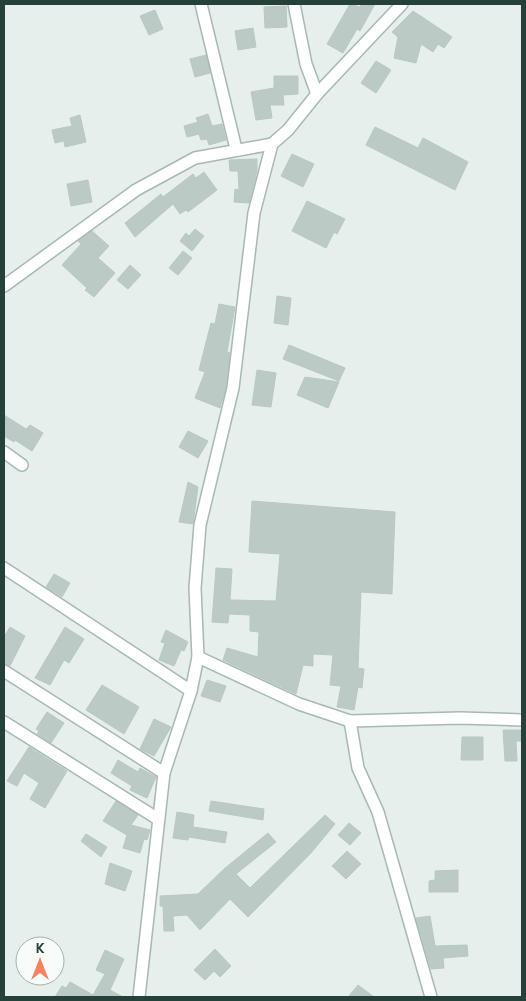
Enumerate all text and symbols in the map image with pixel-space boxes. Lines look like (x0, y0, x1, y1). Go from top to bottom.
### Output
north arrow (15, 936, 65, 986)
text: K (36, 939, 45, 957)

